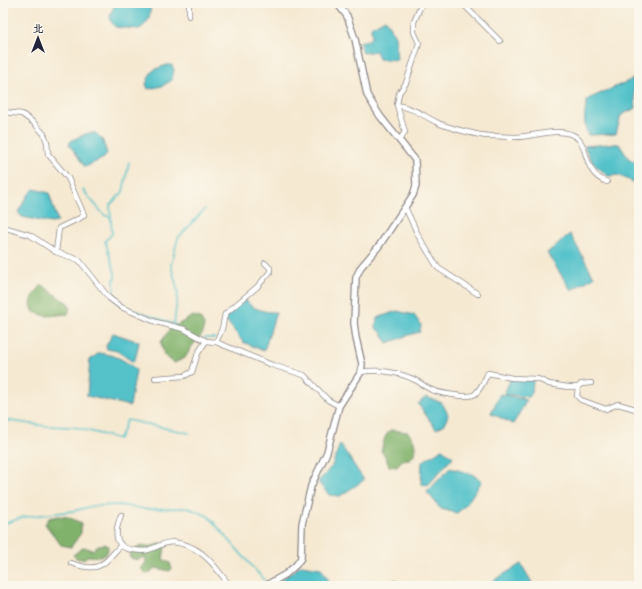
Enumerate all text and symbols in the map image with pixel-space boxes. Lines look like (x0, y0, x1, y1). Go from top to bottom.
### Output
north arrow (18, 18, 58, 58)
text: 北 (33, 22, 44, 35)

